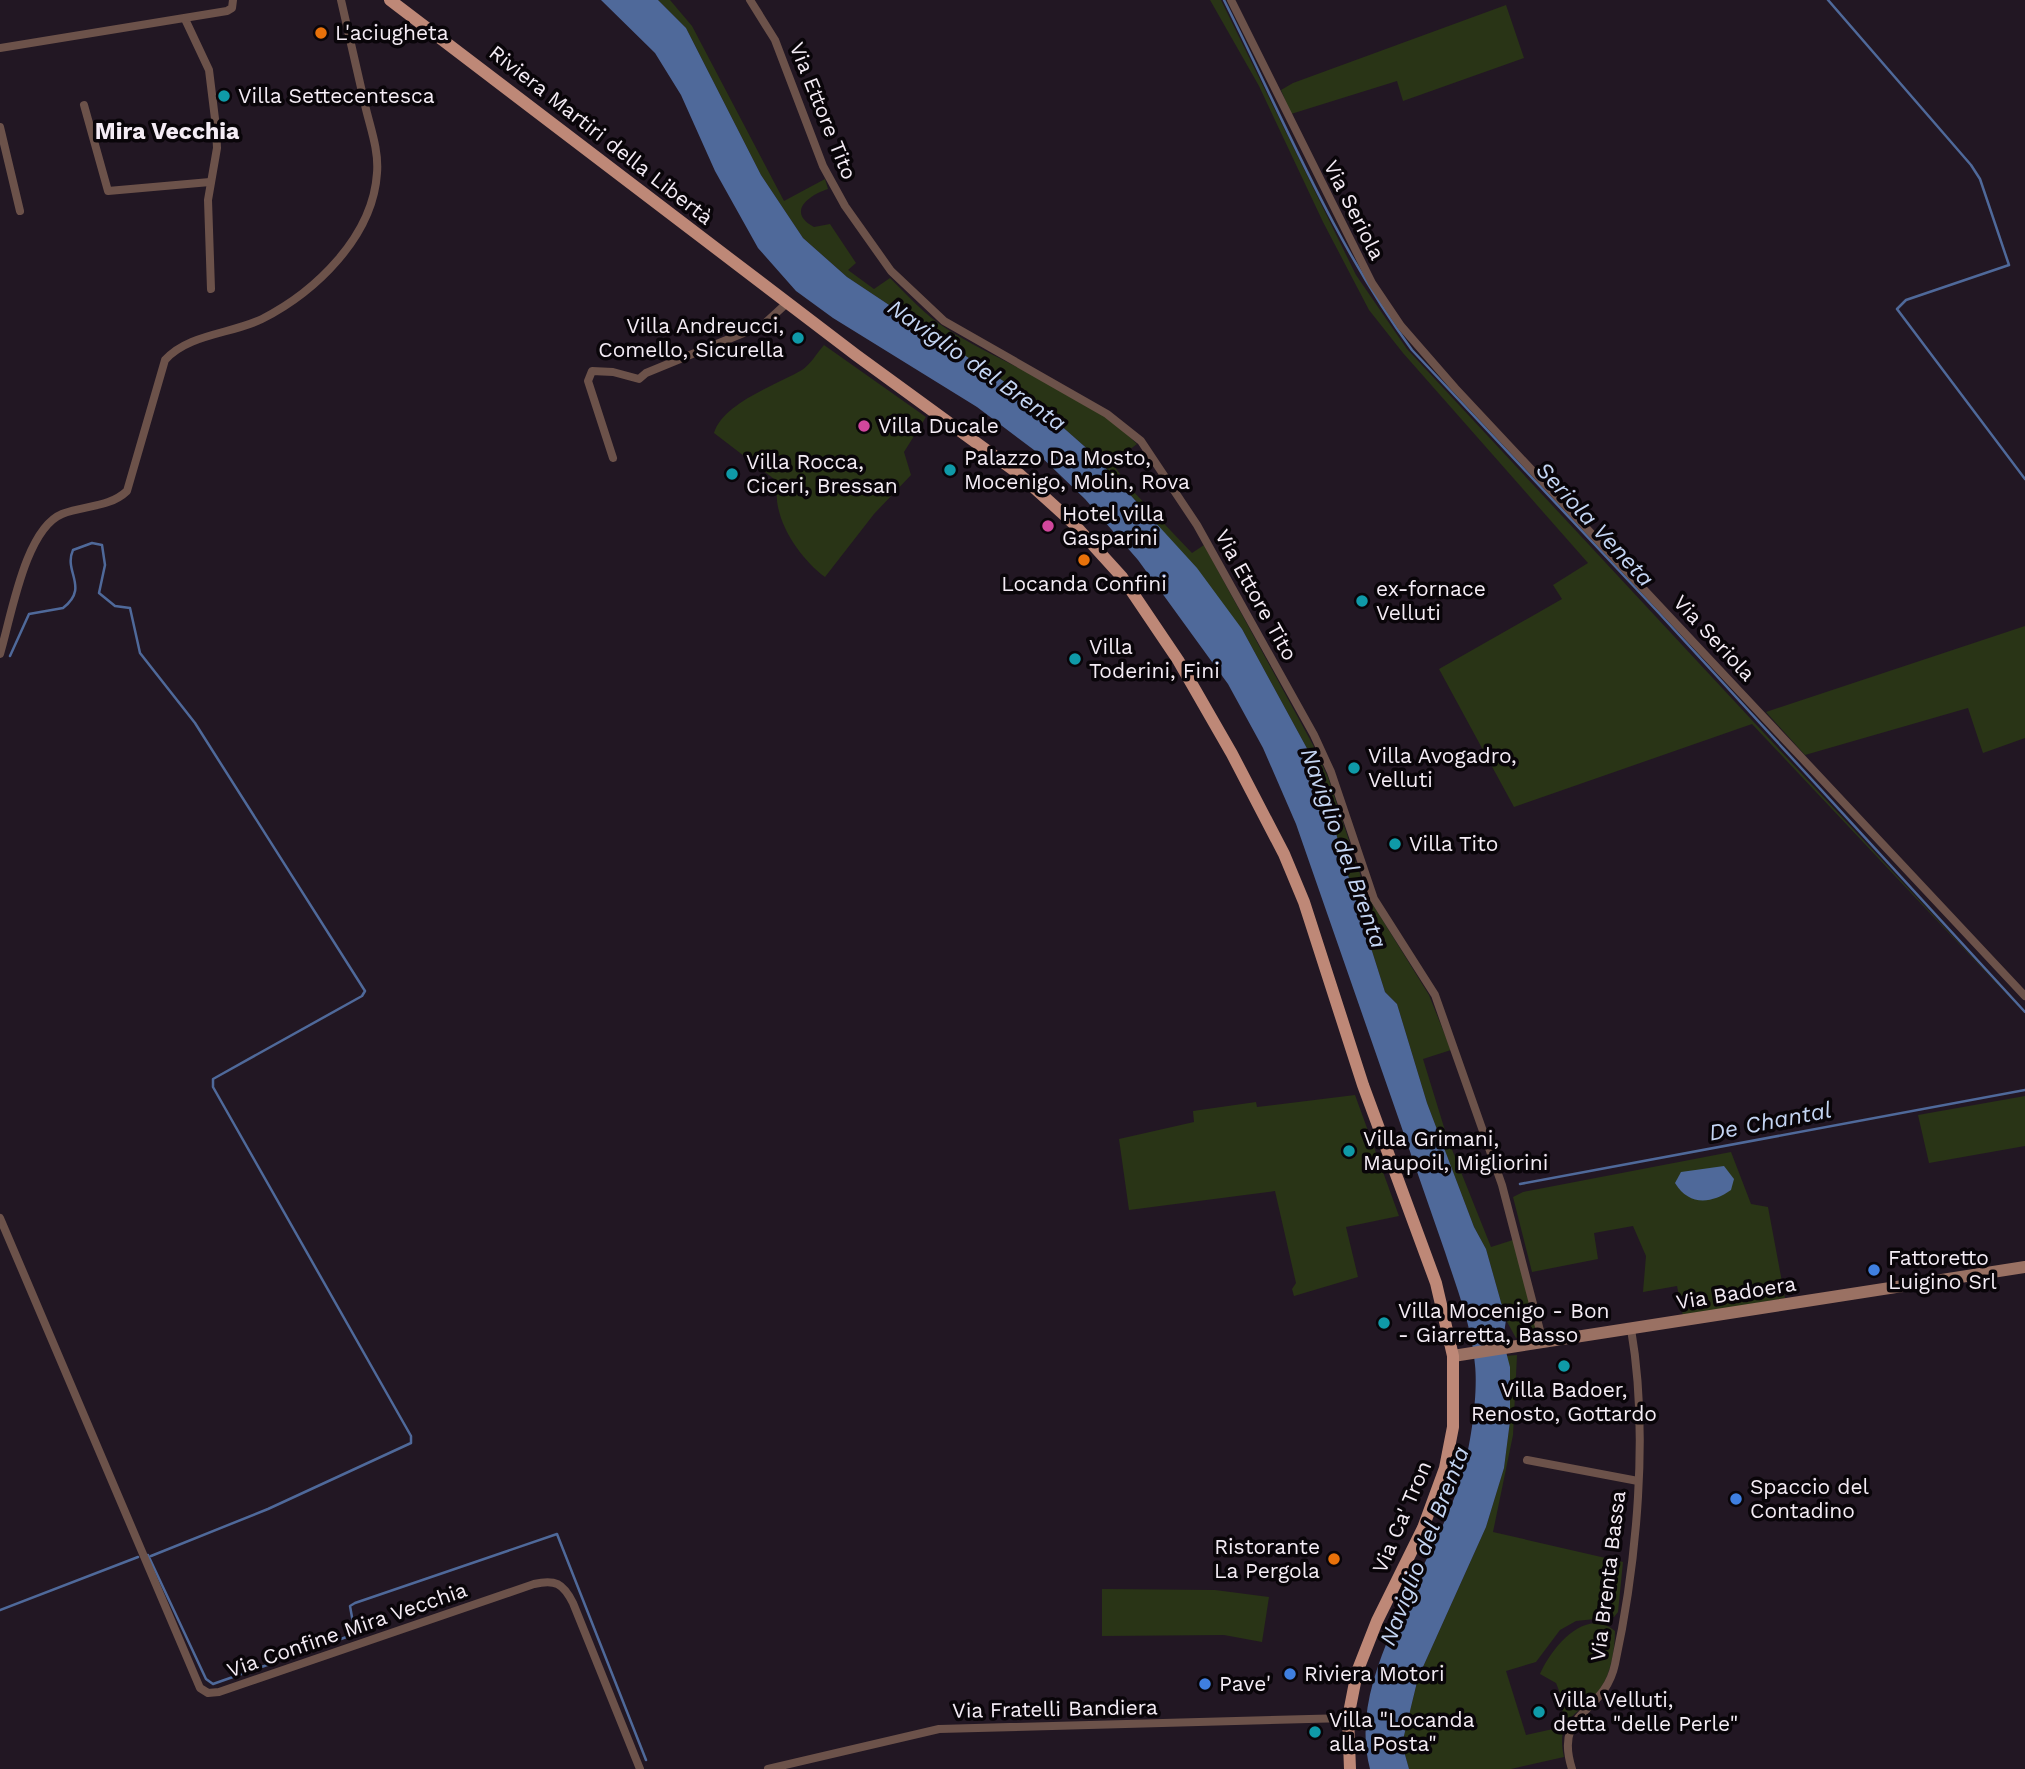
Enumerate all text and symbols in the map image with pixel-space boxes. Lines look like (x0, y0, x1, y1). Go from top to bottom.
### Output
place label: L'aciugheta (335, 20, 449, 45)
marker: L'aciugheta (313, 25, 329, 41)
street label: Riviera Martiri della Libertà (484, 39, 718, 230)
street label: Via Ettore Tito (785, 39, 862, 183)
place label: Villa Settecentesca (238, 83, 435, 108)
marker: Villa Settecentesca (216, 88, 232, 104)
district label: Mira Vecchia (95, 118, 240, 145)
street label: Via Seriola (1319, 156, 1390, 264)
water label: Naviglio del Brenta (883, 294, 1071, 437)
place label: Villa Andreucci, Comello, Sicurella (598, 313, 784, 362)
marker: Villa Andreucci, Comello, Sicurella (790, 330, 806, 346)
place label: Villa Ducale (878, 413, 999, 438)
marker: Villa Ducale (856, 418, 872, 434)
place label: Palazzo Da Mosto, Mocenigo, Molin, Rova (964, 445, 1190, 494)
place label: Villa Rocca, Ciceri, Bressan (746, 449, 898, 498)
water label: Seriola Veneta (1530, 456, 1659, 592)
marker: Palazzo Da Mosto, Mocenigo, Molin, Rova (942, 462, 958, 478)
marker: Villa Rocca, Ciceri, Bressan (724, 466, 740, 482)
place label: Hotel villa Gasparini (1062, 501, 1164, 550)
marker: Hotel villa Gasparini (1040, 518, 1056, 534)
street label: Via Ettore Tito (1210, 525, 1303, 665)
marker: Locanda Confini (1076, 552, 1092, 568)
place label: Locanda Confini (1001, 571, 1167, 596)
place label: ex-fornace Velluti (1376, 576, 1486, 625)
street label: Via Seriola (1668, 589, 1761, 686)
marker: ex-fornace Velluti (1354, 593, 1370, 609)
place label: Villa Toderini, Fini (1089, 634, 1220, 683)
marker: Villa Toderini, Fini (1067, 651, 1083, 667)
place label: Villa Avogadro, Velluti (1368, 743, 1517, 792)
water label: Naviglio del Brenta (1295, 744, 1392, 952)
marker: Villa Avogadro, Velluti (1346, 760, 1362, 776)
place label: Villa Tito (1409, 831, 1498, 856)
marker: Villa Tito (1387, 836, 1403, 852)
water label: De Chantal (1706, 1096, 1834, 1147)
place label: Villa Grimani, Maupoil, Migliorini (1363, 1126, 1548, 1175)
marker: Villa Grimani, Maupoil, Migliorini (1341, 1143, 1357, 1159)
place label: Fattoretto Luigino Srl (1888, 1245, 1997, 1294)
marker: Fattoretto Luigino Srl (1866, 1262, 1882, 1278)
street label: Via Badoera (1674, 1271, 1798, 1314)
place label: Villa Mocenigo - Bon - Giarretta, Basso (1398, 1298, 1610, 1347)
marker: Villa Mocenigo - Bon - Giarretta, Basso (1376, 1315, 1392, 1331)
marker: Villa Badoer, Renosto, Gottardo (1556, 1358, 1572, 1374)
place label: Villa Badoer, Renosto, Gottardo (1471, 1377, 1657, 1426)
water label: Naviglio del Brenta (1374, 1443, 1475, 1650)
street label: Via Ca' Tron (1367, 1457, 1436, 1577)
place label: Spaccio del Contadino (1750, 1474, 1870, 1523)
street label: Via Brenta Bassa (1585, 1489, 1630, 1663)
marker: Spaccio del Contadino (1728, 1491, 1744, 1507)
place label: Ristorante La Pergola (1214, 1534, 1320, 1583)
marker: Ristorante La Pergola (1326, 1551, 1342, 1567)
street label: Via Confine Mira Vecchia (224, 1577, 470, 1682)
place label: Riviera Motori (1304, 1661, 1445, 1686)
marker: Riviera Motori (1282, 1666, 1298, 1682)
place label: Pave' (1219, 1671, 1271, 1696)
marker: Pave' (1197, 1676, 1213, 1692)
place label: Villa Velluti, detta "delle Perle" (1553, 1687, 1738, 1736)
street label: Via Fratelli Bandiera (952, 1694, 1158, 1723)
marker: Villa Velluti, detta "delle Perle" (1531, 1704, 1547, 1720)
place label: Villa "Locanda alla Posta" (1329, 1707, 1475, 1756)
marker: Villa "Locanda alla Posta" (1307, 1724, 1323, 1740)

